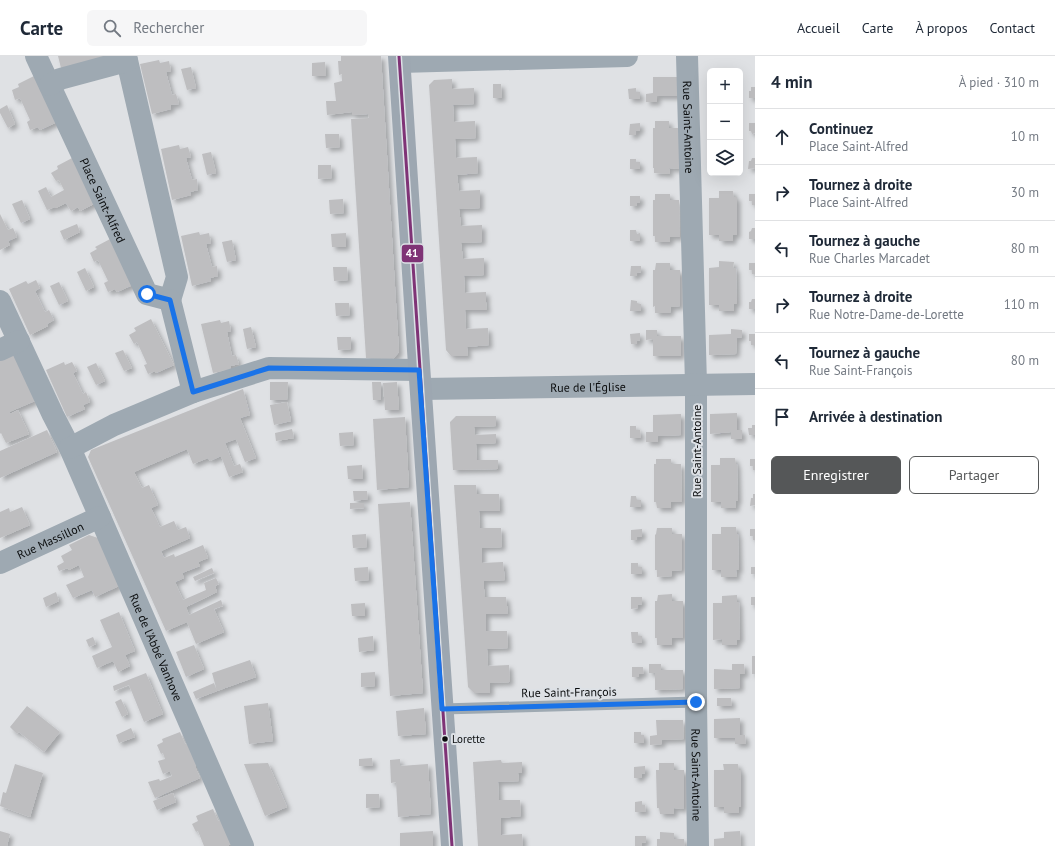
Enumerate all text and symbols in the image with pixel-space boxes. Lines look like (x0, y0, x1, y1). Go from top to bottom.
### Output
search box (87, 10, 367, 46)
text: Carte (20, 16, 63, 40)
icon: search (101, 17, 123, 39)
text: Rechercher (133, 18, 204, 37)
text: Accueil (797, 19, 840, 37)
text: Carte (862, 19, 893, 37)
text: À propos (915, 19, 968, 37)
text: Contact (990, 19, 1035, 37)
map controls (707, 68, 743, 176)
button: + (707, 68, 743, 104)
text: 4 min (771, 71, 812, 93)
text: À pied · 310 m (959, 74, 1039, 91)
street label: Rue Saint-Antoine (680, 80, 698, 174)
button: − (707, 104, 743, 140)
text: Continuez (809, 119, 873, 138)
icon: ahead (771, 126, 793, 148)
text: 10 m (1011, 128, 1039, 145)
text: Place Saint-Alfred (809, 138, 908, 155)
button: layers (707, 140, 743, 176)
street label: Place Saint-Alfred (77, 155, 129, 245)
text: Tournez à droite (809, 175, 912, 194)
icon: right (771, 182, 793, 204)
text: 30 m (1011, 184, 1039, 201)
text: Place Saint-Alfred (809, 194, 908, 211)
text: Tournez à gauche (809, 231, 920, 250)
icon: left (771, 238, 793, 260)
text: 80 m (1011, 240, 1039, 257)
line badge: 41 (401, 244, 424, 263)
text: 41 (406, 246, 418, 260)
text: Rue Charles Marcadet (809, 250, 930, 267)
route start (138, 285, 156, 303)
text: Tournez à droite (809, 287, 912, 306)
icon: right (771, 294, 793, 316)
text: 110 m (1004, 296, 1039, 313)
text: Rue Notre-Dame-de-Lorette (809, 306, 964, 323)
text: Tournez à gauche (809, 343, 920, 362)
icon: left (771, 350, 793, 372)
text: 80 m (1011, 352, 1039, 369)
text: Rue Saint-François (809, 362, 913, 379)
street label: Rue de l'Église (550, 378, 626, 395)
street label: Rue Saint-Antoine (689, 405, 704, 497)
icon: arrive (771, 406, 793, 428)
text: Arrivée à destination (809, 407, 942, 426)
button: Enregistrer (771, 456, 901, 494)
button: Partager (909, 456, 1039, 494)
street label: Rue Massillon (14, 518, 86, 562)
street label: Rue de l'Abbé Vanhove (127, 591, 187, 703)
street label: Rue Saint-François (521, 684, 617, 700)
route end (687, 693, 705, 711)
street label: Rue Saint-Antoine (689, 728, 705, 821)
place label: Lorette (452, 732, 486, 746)
marker: Lorette (440, 734, 450, 744)

